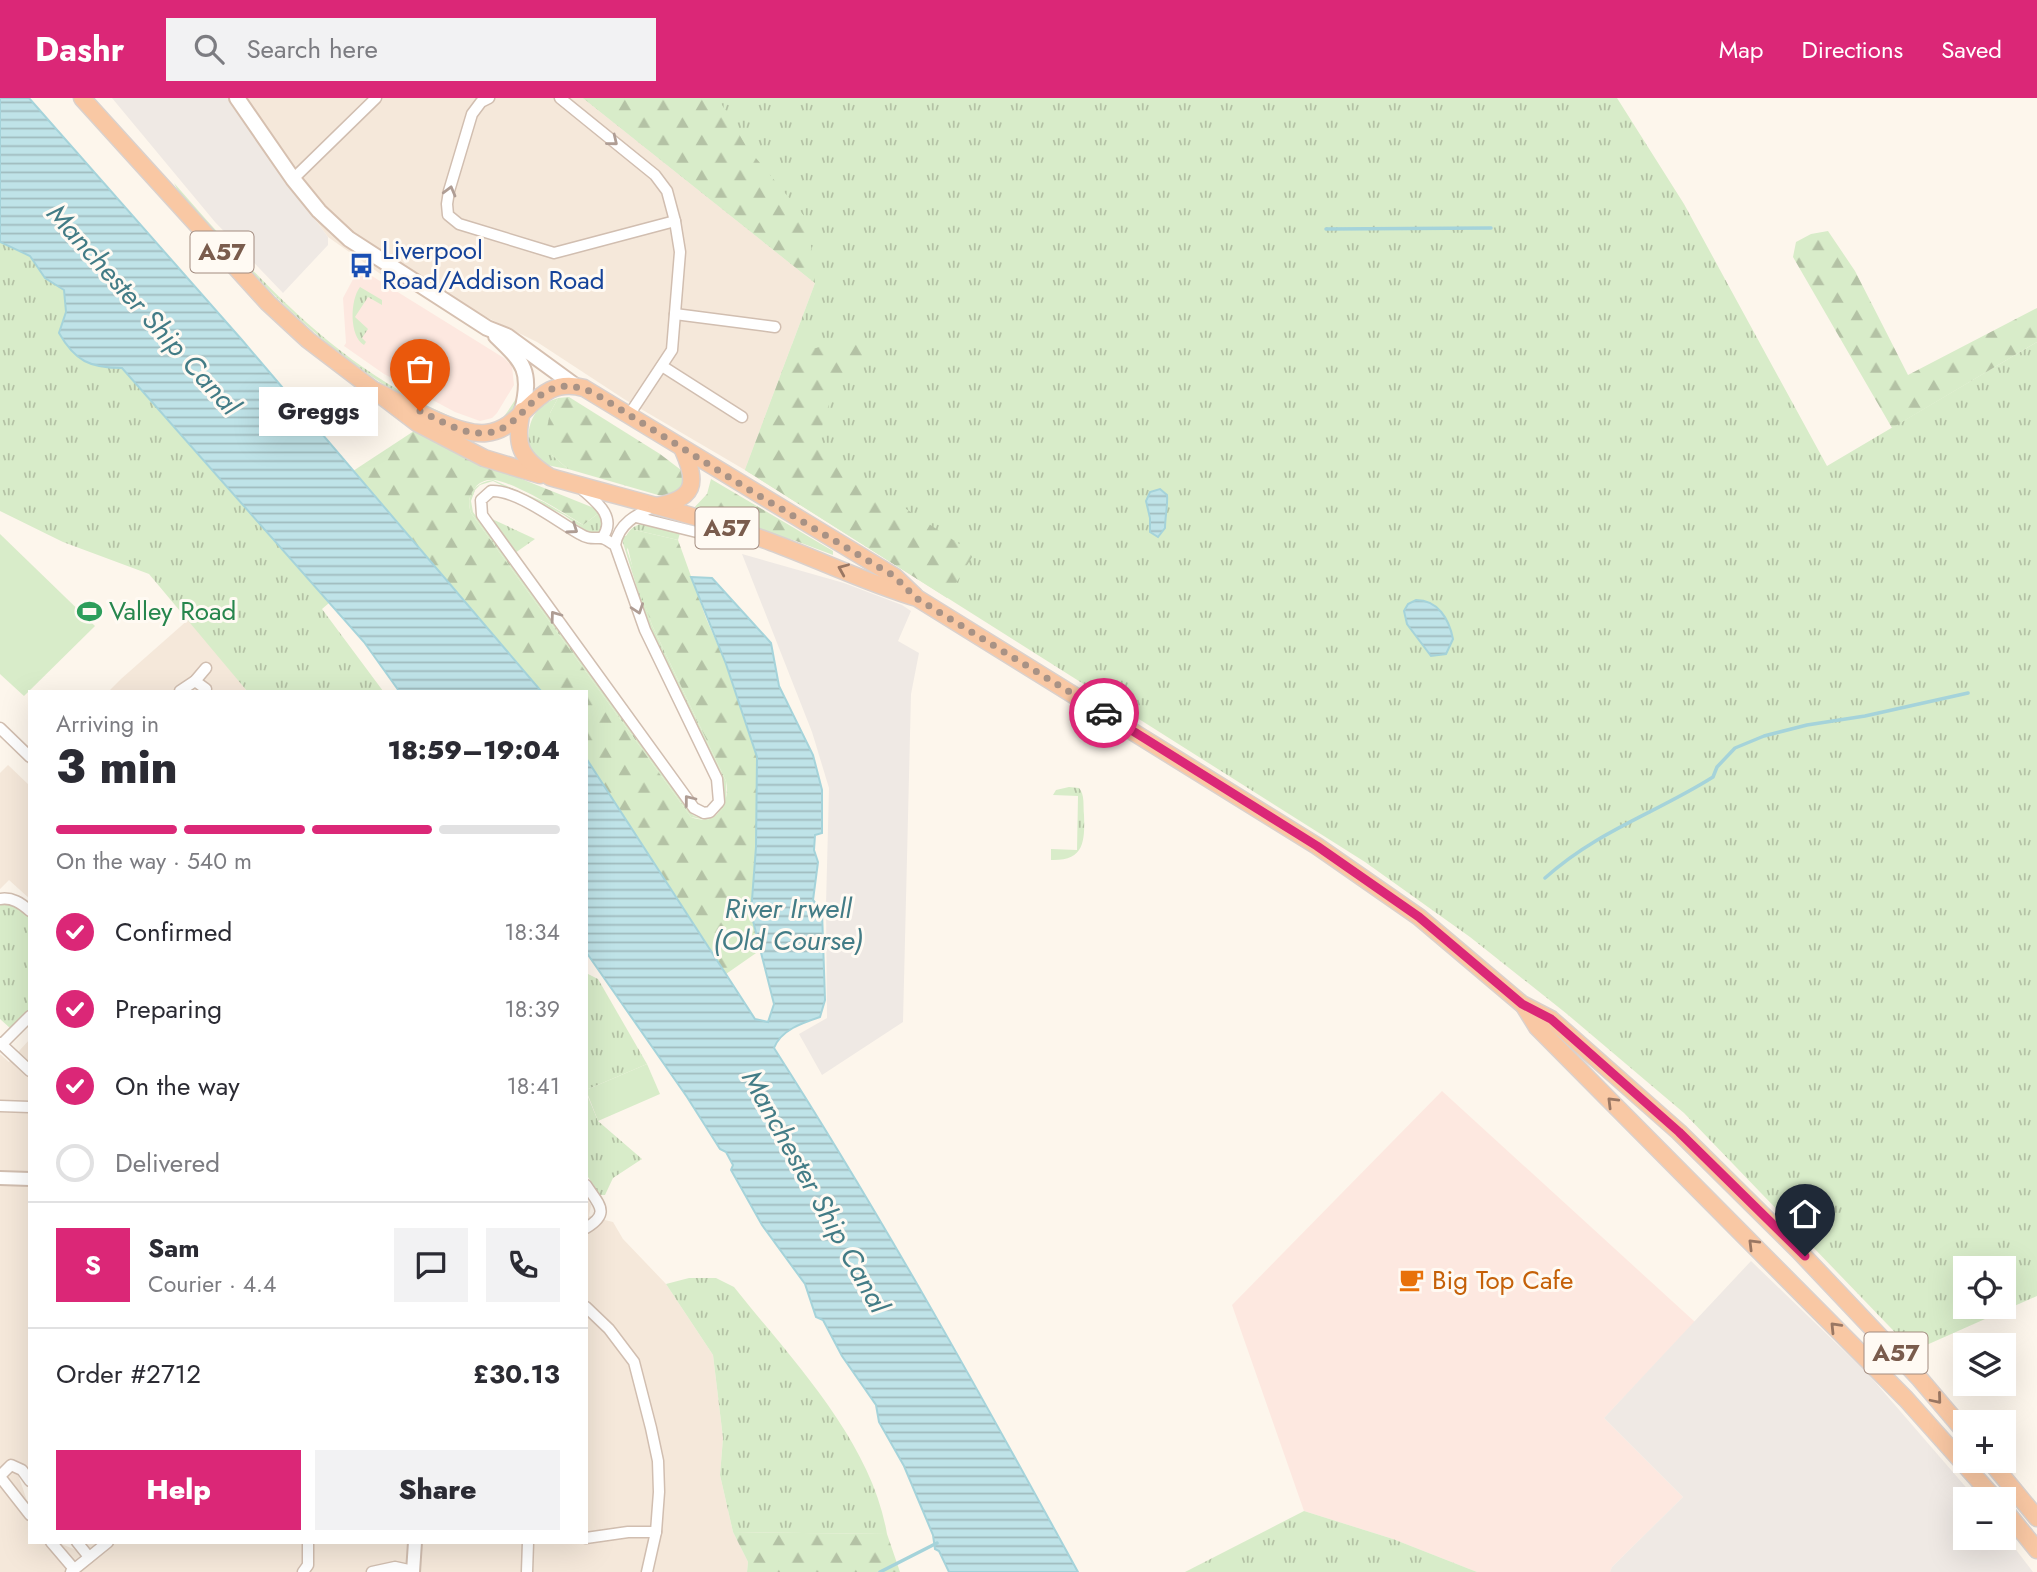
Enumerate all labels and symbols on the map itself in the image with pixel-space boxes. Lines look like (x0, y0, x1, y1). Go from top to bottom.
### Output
one-way arrow (605, 133, 618, 145)
one-way arrow (442, 185, 456, 197)
water label: Manchester Ship Canal (37, 194, 251, 426)
place label: Liverpool Road/Addison Road (382, 231, 605, 299)
road number: A57 (190, 232, 254, 272)
bus stop icon: Liverpool Road/Addison Road (348, 251, 376, 279)
pin (390, 339, 450, 411)
callout: Greggs (259, 386, 378, 436)
road number: A57 (696, 508, 758, 548)
one-way arrow (565, 520, 577, 533)
one-way arrow (837, 563, 850, 577)
place label: Valley Road (109, 592, 236, 630)
sports icon: Valley Road (75, 597, 103, 625)
one-way arrow (630, 603, 644, 615)
one-way arrow (551, 611, 563, 624)
courier (1069, 678, 1139, 748)
one-way arrow (684, 796, 697, 808)
water label: River Irwell (Old Course) (713, 888, 863, 961)
water label: Manchester Ship Canal (732, 1062, 900, 1322)
one-way arrow (1607, 1097, 1620, 1110)
pin (1775, 1184, 1835, 1256)
one-way arrow (1749, 1239, 1762, 1252)
place label: Big Top Cafe (1432, 1261, 1573, 1299)
cafe icon: Big Top Cafe (1398, 1266, 1426, 1294)
one-way arrow (1831, 1322, 1844, 1335)
road number: A57 (1864, 1332, 1927, 1373)
one-way arrow (1929, 1391, 1941, 1404)

